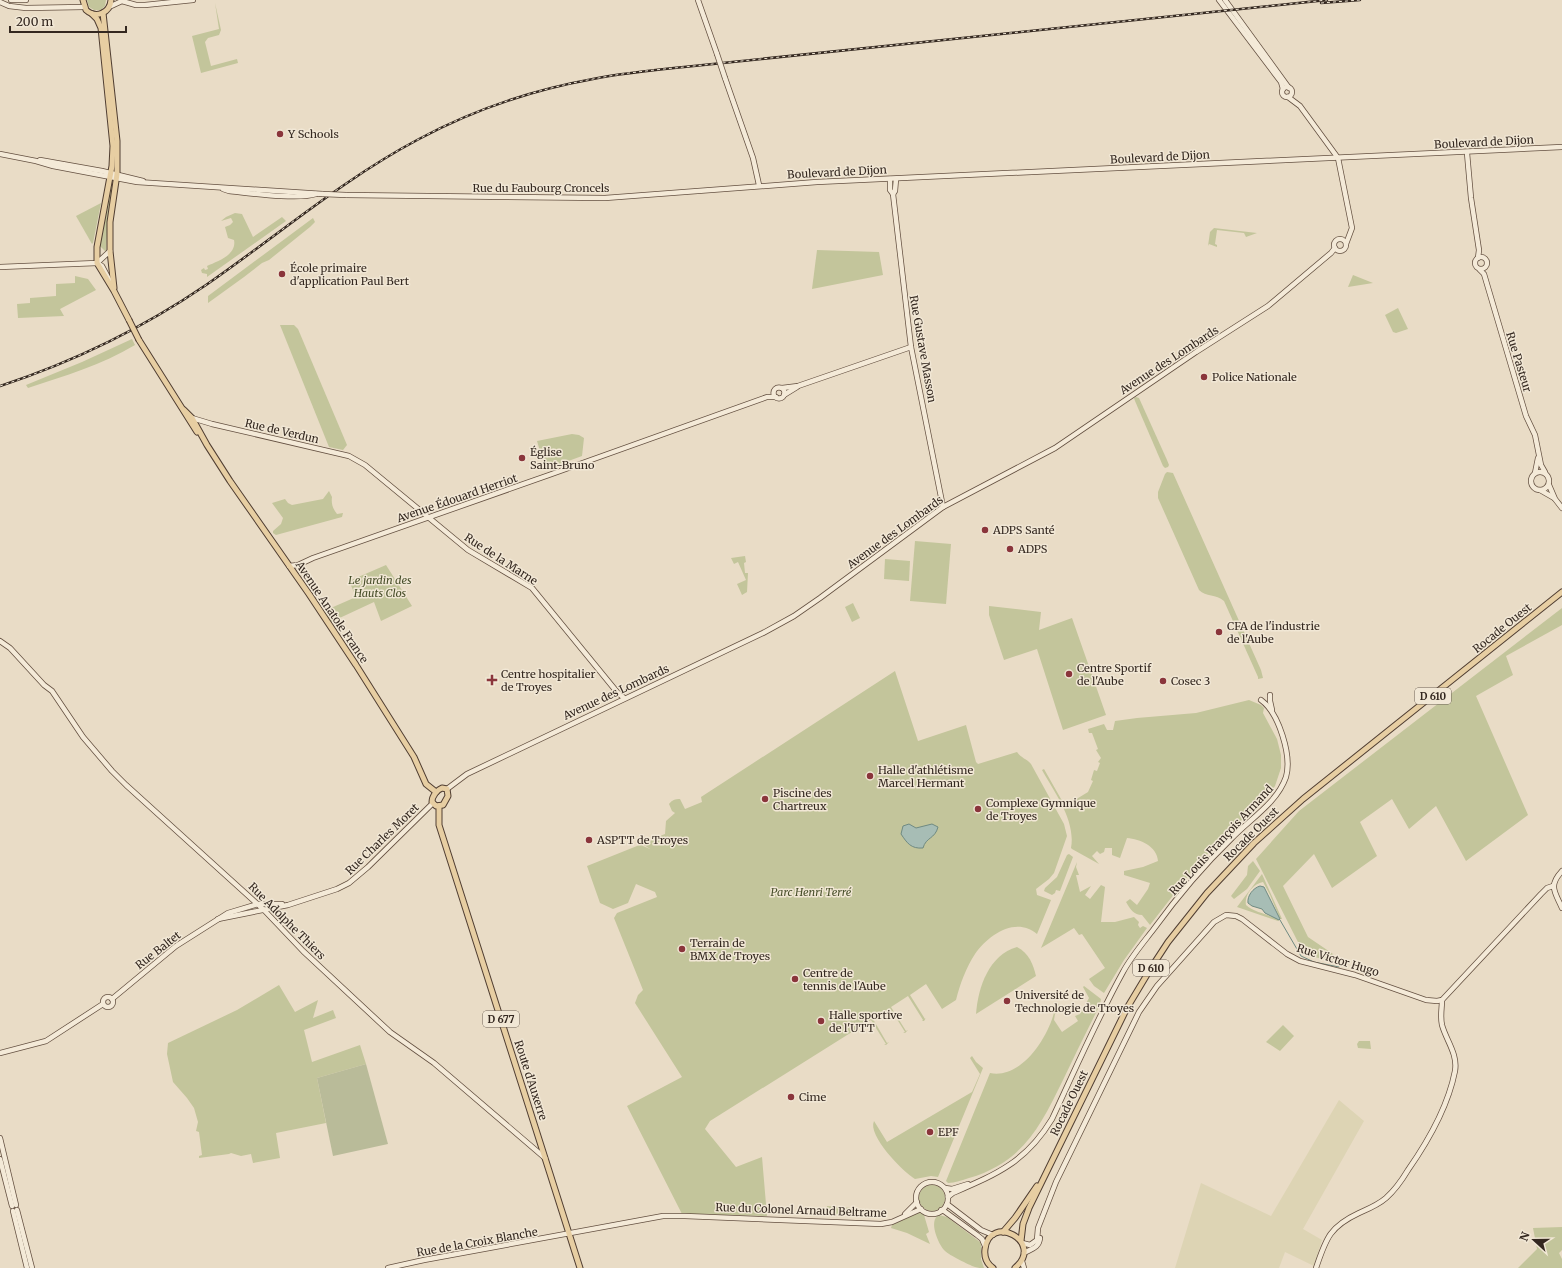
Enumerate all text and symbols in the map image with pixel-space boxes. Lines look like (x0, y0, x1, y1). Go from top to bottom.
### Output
scale bar (10, 8, 126, 34)
text: 200 m (16, 14, 53, 29)
place label: Y Schools (287, 127, 339, 141)
marker: Y Schools (275, 129, 285, 139)
street label: Boulevard de Dijon (1434, 132, 1535, 152)
street label: Boulevard de Dijon (1110, 147, 1211, 167)
street label: Boulevard de Dijon (787, 162, 888, 182)
street label: Rue du Faubourg Croncels (472, 181, 610, 195)
place label: École primaire d'application Paul Bert (290, 261, 410, 288)
marker: École primaire d'application Paul Bert (277, 269, 287, 279)
street label: Rue Gustave Masson (907, 294, 939, 405)
street label: Avenue des Lombards (1116, 323, 1221, 398)
street label: Rue Pasteur (1503, 330, 1535, 394)
place label: Police Nationale (1212, 370, 1297, 384)
marker: Police Nationale (1199, 372, 1209, 382)
street label: Rue de Verdun (244, 416, 321, 446)
place label: Église Saint-Bruno (530, 445, 595, 472)
marker: Église Saint-Bruno (517, 453, 527, 463)
street label: Avenue Édouard Herriot (394, 471, 520, 526)
street label: Avenue des Lombards (843, 492, 946, 572)
place label: ADPS Santé (992, 523, 1055, 537)
marker: ADPS Santé (980, 525, 990, 535)
street label: Rue de la Marne (462, 530, 540, 588)
place label: ADPS (1017, 542, 1048, 556)
marker: ADPS (1005, 544, 1015, 554)
street label: Avenue Anatole France (292, 558, 371, 666)
park label: Le jardin des Hauts Clos (348, 573, 412, 600)
street label: Rocade Ouest (1470, 600, 1535, 656)
place label: CFA de l'industrie de l'Aube (1227, 619, 1320, 646)
marker: CFA de l'industrie de l'Aube (1214, 627, 1224, 637)
street label: Avenue des Lombards (560, 661, 671, 723)
place label: Centre Sportif de l'Aube (1077, 661, 1152, 688)
place label: Centre hospitalier de Troyes (501, 667, 595, 694)
marker: Centre Sportif de l'Aube (1064, 669, 1074, 679)
marker: Centre hospitalier de Troyes (486, 674, 498, 686)
place label: Cosec 3 (1171, 674, 1210, 688)
marker: Cosec 3 (1158, 676, 1168, 686)
road number: D 610 (1415, 688, 1451, 704)
place label: Halle d'athlétisme Marcel Hermant (878, 763, 974, 790)
marker: Halle d'athlétisme Marcel Hermant (865, 771, 875, 781)
street label: Rue Louis François Armand (1166, 782, 1276, 898)
place label: Piscine des Chartreux (773, 786, 832, 813)
marker: Piscine des Chartreux (760, 794, 770, 804)
place label: Complexe Gymnique de Troyes (986, 796, 1096, 823)
street label: Rue Charles Moret (342, 800, 422, 878)
marker: Complexe Gymnique de Troyes (973, 804, 983, 814)
street label: Rocade Ouest (1220, 804, 1282, 864)
place label: ASPTT de Troyes (596, 833, 688, 847)
marker: ASPTT de Troyes (584, 835, 594, 845)
street label: Rue Adolphe Thiers (246, 880, 328, 962)
park label: Parc Henri Terré (771, 885, 852, 899)
street label: Rue Baltet (133, 928, 184, 972)
place label: Terrain de BMX de Troyes (690, 936, 770, 963)
street label: Rue Victor Hugo (1295, 941, 1381, 979)
marker: Terrain de BMX de Troyes (677, 944, 687, 954)
road number: D 610 (1133, 960, 1169, 976)
place label: Centre de tennis de l'Aube (803, 966, 886, 993)
marker: Centre de tennis de l'Aube (790, 974, 800, 984)
place label: Université de Technologie de Troyes (1015, 988, 1134, 1015)
marker: Université de Technologie de Troyes (1002, 996, 1012, 1006)
place label: Halle sportive de l'UTT (829, 1008, 903, 1035)
road number: D 677 (483, 1011, 519, 1027)
marker: Halle sportive de l'UTT (816, 1016, 826, 1026)
street label: Route d'Auxerre (511, 1038, 551, 1122)
street label: Rocade Ouest (1047, 1067, 1091, 1138)
place label: Cime (799, 1090, 827, 1104)
marker: Cime (786, 1092, 796, 1102)
place label: EPF (938, 1125, 959, 1139)
marker: EPF (925, 1127, 935, 1137)
street label: Rue du Colonel Arnaud Beltrame (715, 1200, 887, 1220)
north arrow (1514, 1220, 1554, 1260)
street label: Rue de la Croix Blanche (415, 1224, 539, 1260)
text: N (1517, 1230, 1533, 1243)

